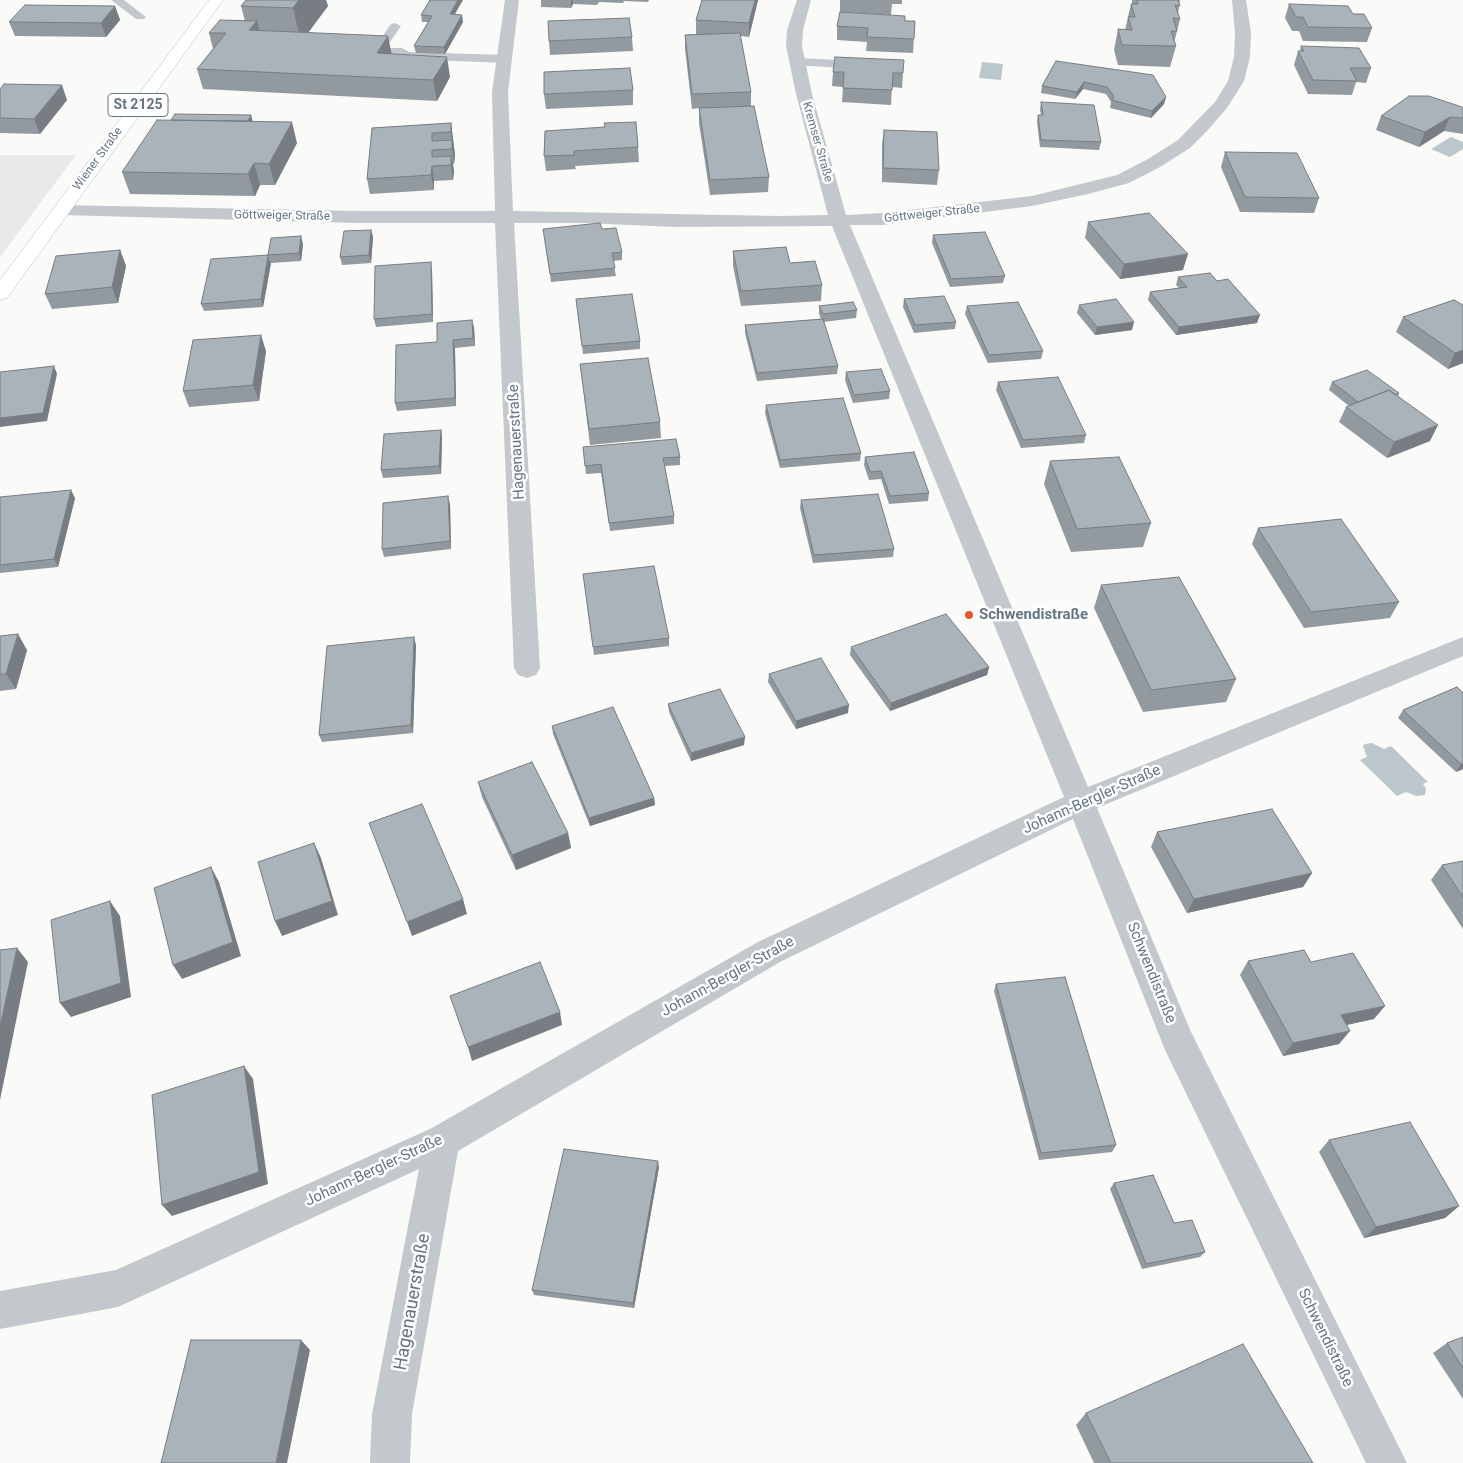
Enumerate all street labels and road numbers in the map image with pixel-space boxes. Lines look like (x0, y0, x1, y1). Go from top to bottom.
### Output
road number: St 2125 (108, 94, 168, 116)
street label: Kremser Straße (799, 100, 835, 184)
street label: Wiener Straße (70, 124, 126, 194)
street label: Göttweiger Straße (883, 202, 981, 226)
street label: Göttweiger Straße (234, 208, 330, 224)
street label: Hagenauerstraße (505, 384, 529, 500)
street label: Johann-Bergler-Straße (1020, 761, 1164, 839)
street label: Schwendistraße (1123, 920, 1179, 1026)
street label: Johann-Bergler-Straße (658, 933, 798, 1021)
street label: Johann-Bergler-Straße (303, 1131, 445, 1211)
street label: Hagenauerstraße (390, 1232, 436, 1372)
street label: Schwendistraße (1293, 1286, 1357, 1390)

